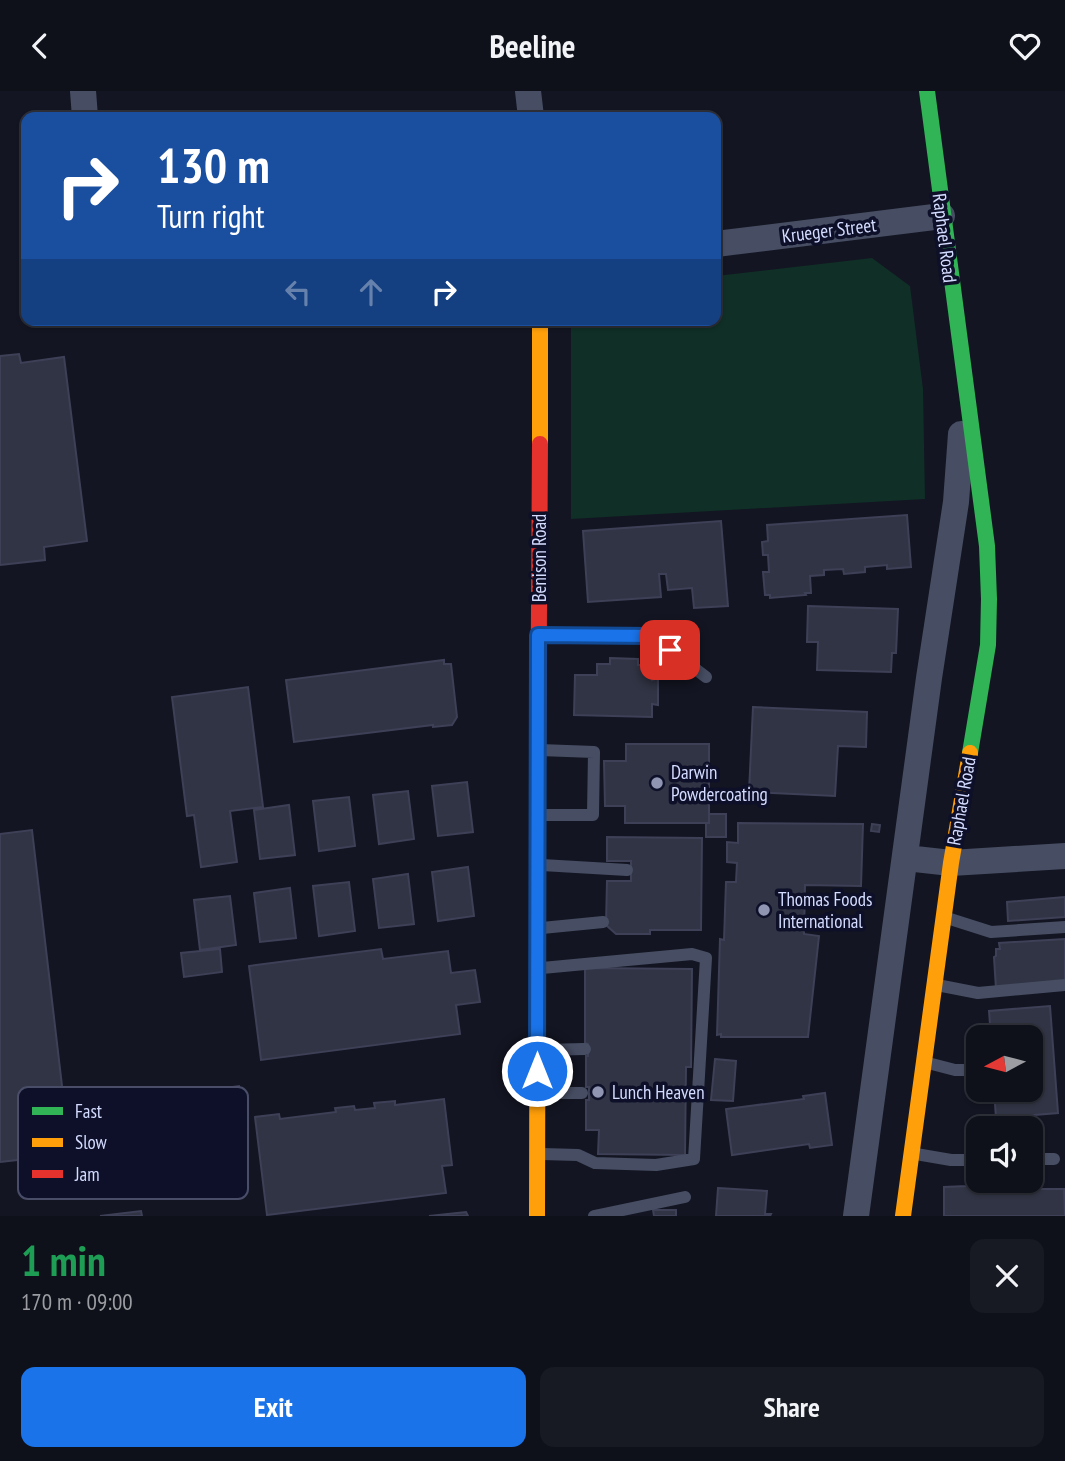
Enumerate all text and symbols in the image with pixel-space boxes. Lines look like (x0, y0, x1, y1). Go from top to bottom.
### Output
text: Beeline (489, 25, 576, 67)
icon: back (21, 27, 59, 65)
icon: heart (1006, 27, 1044, 65)
text: 130 m (157, 133, 270, 197)
icon: right (42, 140, 133, 231)
street label: Raphael Road (928, 192, 962, 284)
text: Turn right (157, 195, 265, 237)
street label: Krueger Street (781, 212, 878, 248)
icon: left (279, 273, 317, 311)
icon: ahead (352, 273, 390, 311)
icon: right (425, 273, 463, 311)
street label: Benison Road (527, 514, 551, 602)
pin (640, 620, 700, 680)
icon: arrive (651, 631, 689, 669)
street label: Raphael Road (941, 755, 981, 847)
place label: Darwin Powdercoating (671, 760, 768, 806)
marker: Darwin Powdercoating (649, 775, 665, 791)
place label: Thomas Foods International (778, 887, 872, 933)
marker: Thomas Foods International (756, 902, 772, 918)
north arrow (966, 1025, 1043, 1103)
map controls (966, 1025, 1043, 1193)
position arrow (500, 1034, 574, 1108)
place label: Lunch Heaven (612, 1080, 705, 1104)
marker: Lunch Heaven (590, 1084, 606, 1100)
legend (18, 1087, 248, 1199)
text: Fast (75, 1099, 103, 1123)
button: sound (966, 1116, 1043, 1193)
text: Slow (75, 1130, 108, 1154)
text: Jam (74, 1162, 100, 1186)
text: 1 min (21, 1233, 106, 1288)
button: close (970, 1239, 1044, 1313)
text: 170 m · 09:00 (21, 1287, 133, 1316)
button: Exit (21, 1367, 526, 1447)
button: Share (540, 1367, 1044, 1447)

